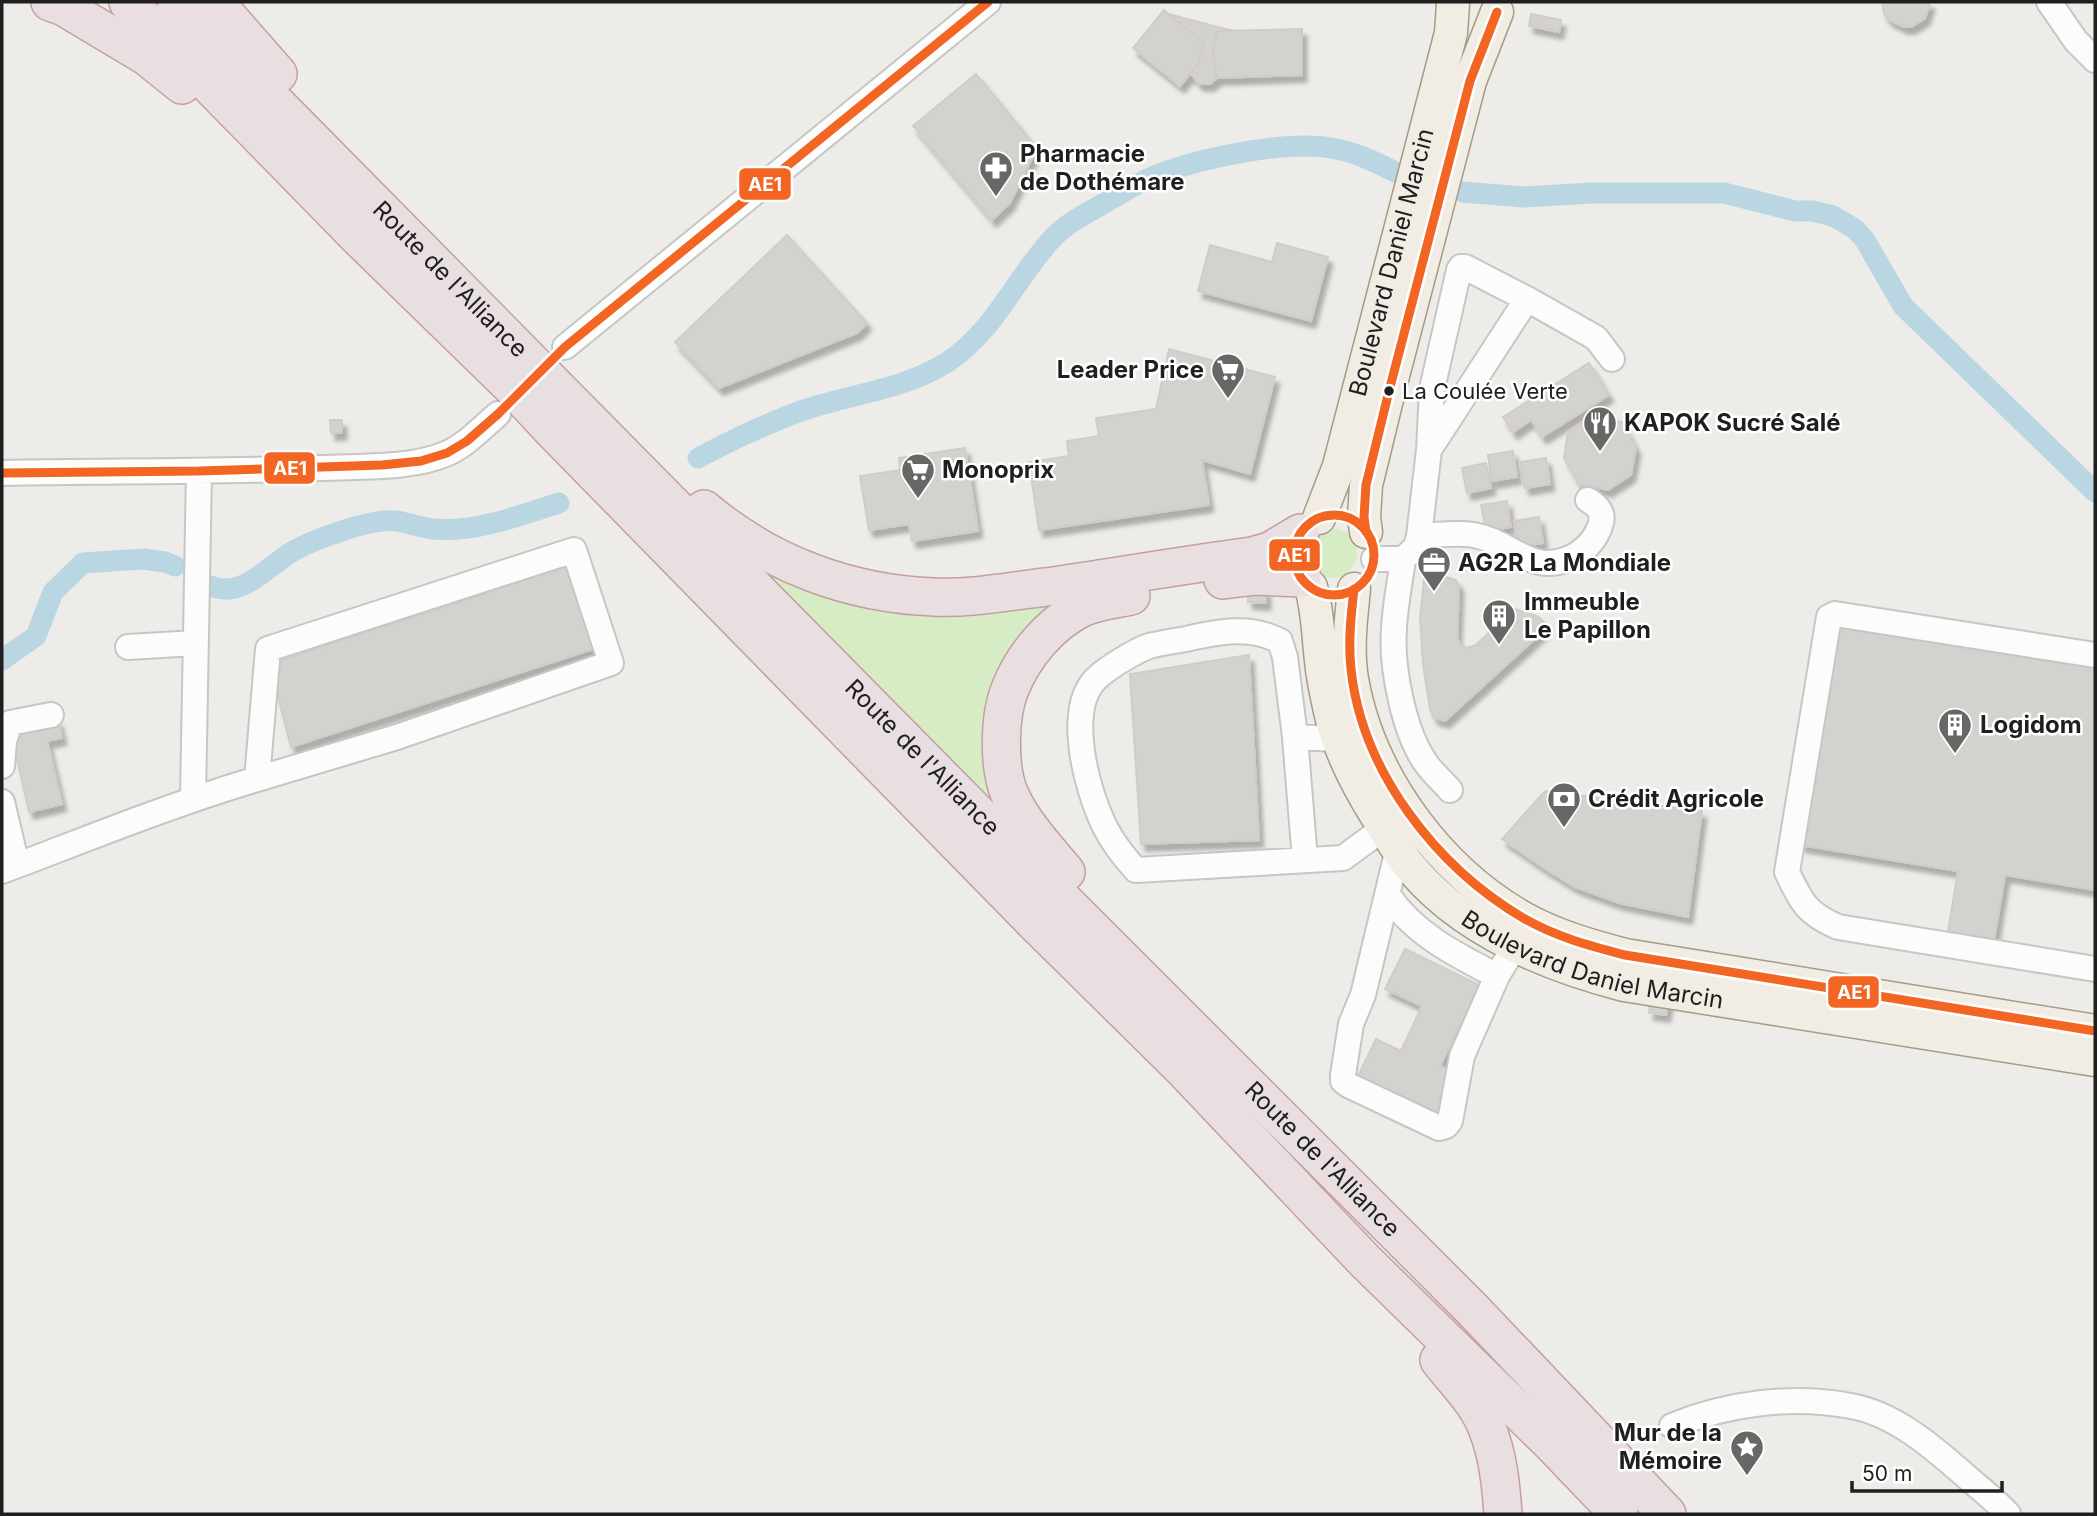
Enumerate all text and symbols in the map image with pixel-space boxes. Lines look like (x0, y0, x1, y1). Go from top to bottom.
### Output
street label: Boulevard Daniel Marcin (1343, 125, 1440, 399)
place label: Pharmacie de Dothémare (1020, 139, 1185, 196)
pharmacy icon: Pharmacie de Dothémare (977, 149, 1015, 198)
line badge: AE1 (738, 167, 792, 201)
text: AE1 (748, 173, 782, 196)
street label: Route de l'Alliance (367, 195, 534, 363)
supermarket icon: Leader Price (1209, 351, 1247, 400)
place label: Leader Price (1057, 355, 1204, 384)
place label: La Coulée Verte (1402, 378, 1568, 404)
marker: La Coulée Verte (1382, 384, 1396, 398)
restaurant icon: KAPOK Sucré Salé (1581, 404, 1619, 453)
place label: KAPOK Sucré Salé (1624, 408, 1841, 437)
line badge: AE1 (263, 451, 316, 485)
supermarket icon: Monoprix (899, 451, 937, 500)
place label: Monoprix (942, 455, 1054, 484)
text: AE1 (273, 457, 307, 480)
line badge: AE1 (1268, 538, 1321, 572)
text: AE1 (1277, 544, 1311, 567)
office icon: AG2R La Mondiale (1415, 544, 1453, 593)
place label: AG2R La Mondiale (1458, 548, 1671, 577)
place label: Immeuble Le Papillon (1524, 587, 1651, 644)
building icon: Immeuble Le Papillon (1480, 597, 1518, 646)
street label: Route de l'Alliance (839, 673, 1006, 841)
building icon: Logidom (1936, 706, 1974, 755)
place label: Logidom (1980, 710, 2082, 739)
bank icon: Crédit Agricole (1545, 780, 1583, 829)
place label: Crédit Agricole (1588, 784, 1764, 813)
street label: Boulevard Daniel Marcin (1456, 904, 1726, 1015)
line badge: AE1 (1827, 975, 1880, 1009)
text: AE1 (1837, 981, 1871, 1004)
street label: Route de l'Alliance (1239, 1075, 1407, 1243)
place label: Mur de la Mémoire (1614, 1418, 1722, 1475)
place icon: Mur de la Mémoire (1728, 1428, 1766, 1477)
scale bar (1852, 1450, 2002, 1494)
text: 50 m (1862, 1461, 1912, 1486)

